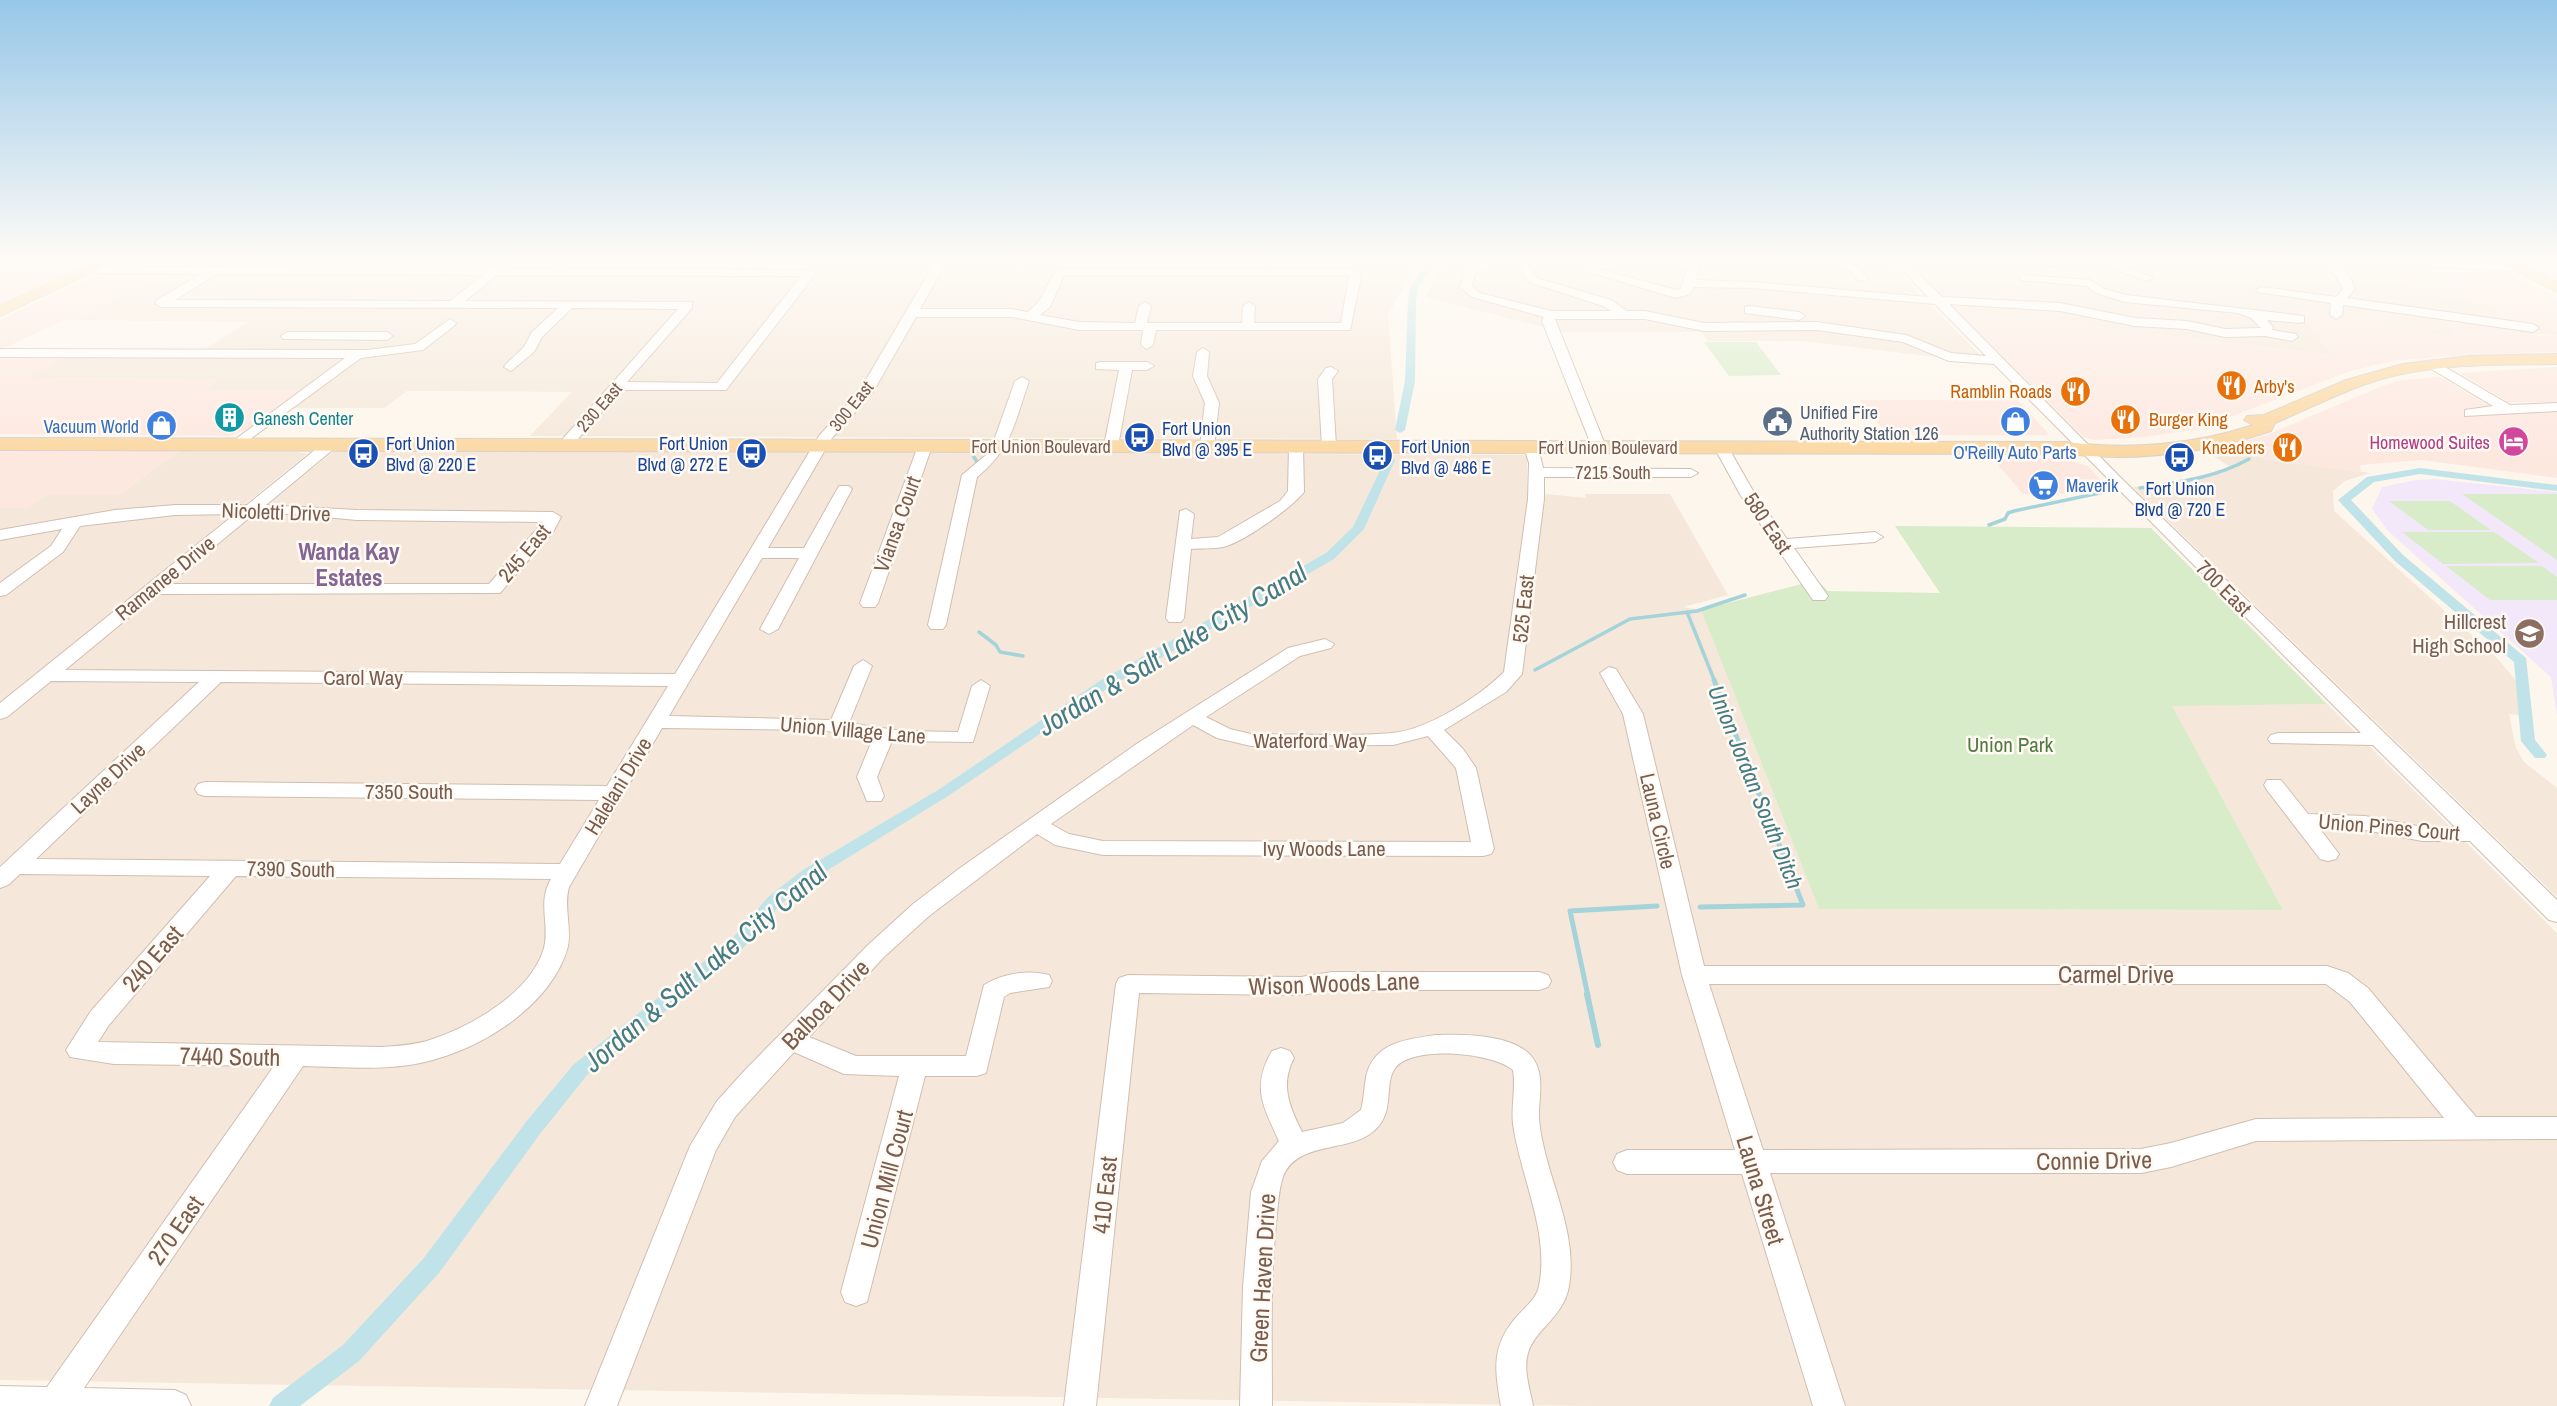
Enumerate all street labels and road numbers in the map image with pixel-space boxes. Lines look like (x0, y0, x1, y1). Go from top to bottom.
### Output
street label: 300 East (823, 375, 879, 437)
street label: 230 East (570, 377, 628, 437)
street label: Fort Union Boulevard (971, 434, 1111, 459)
street label: Fort Union Boulevard (1538, 435, 1678, 460)
street label: 7215 South (1575, 460, 1651, 485)
street label: Viansa Court (866, 472, 928, 576)
street label: 580 East (1737, 487, 1799, 559)
street label: Nicoletti Drive (221, 496, 331, 528)
street label: 245 East (491, 517, 557, 588)
street label: Ramanee Drive (109, 529, 221, 627)
street label: 700 East (2190, 554, 2258, 622)
street label: 525 East (1505, 573, 1541, 644)
street label: Carol Way (323, 663, 403, 692)
street label: Union Village Lane (779, 709, 927, 751)
street label: Waterford Way (1253, 726, 1367, 755)
street label: Halelani Drive (577, 732, 659, 840)
street label: Layne Drive (64, 736, 152, 820)
street label: Launa Circle (1633, 770, 1683, 872)
street label: 7350 South (365, 777, 453, 806)
street label: Union Pines Court (2317, 806, 2461, 848)
street label: Ivy Woods Lane (1262, 834, 1386, 863)
street label: 7390 South (247, 854, 335, 884)
street label: 240 East (114, 918, 190, 998)
street label: Balboa Drive (774, 952, 876, 1056)
street label: Carmel Drive (2058, 958, 2174, 990)
street label: Wison Woods Lane (1248, 964, 1420, 1002)
street label: 7440 South (179, 1039, 281, 1073)
street label: Union Mill Court (852, 1106, 920, 1252)
street label: Launa Street (1729, 1131, 1793, 1249)
street label: Connie Drive (2036, 1143, 2152, 1177)
street label: 410 East (1084, 1154, 1124, 1235)
street label: 270 East (140, 1189, 211, 1271)
street label: Green Haven Drive (1242, 1193, 1282, 1363)

